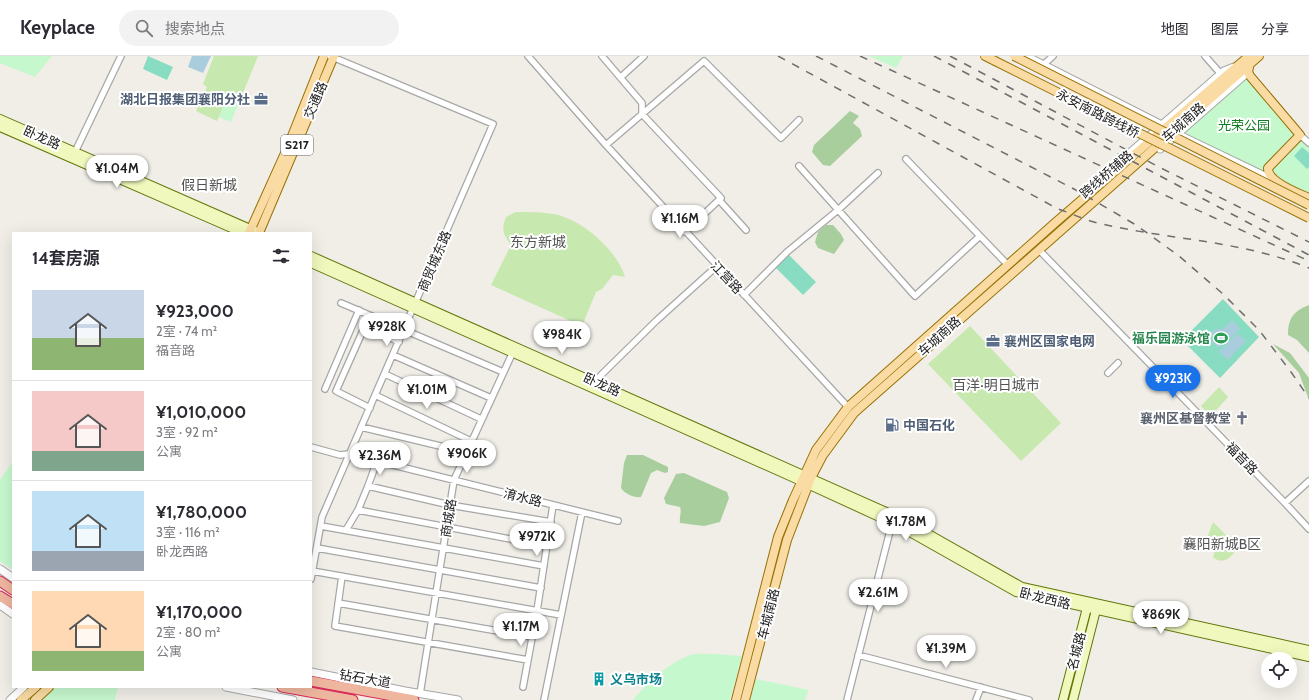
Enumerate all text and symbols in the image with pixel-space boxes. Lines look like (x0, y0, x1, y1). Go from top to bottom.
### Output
search box (119, 10, 399, 46)
text: Keyplace (20, 16, 95, 39)
icon: search (133, 17, 155, 39)
text: 搜索地点 (165, 20, 225, 38)
text: 地图 (1161, 20, 1189, 38)
text: 图层 (1211, 20, 1239, 38)
text: 分享 (1261, 20, 1289, 38)
street label: 交通路 (300, 79, 330, 121)
street label: 永安南路跨线桥 (1054, 85, 1142, 141)
place label: 湖北日报集团襄阳分社 (120, 91, 250, 107)
office icon: 湖北日报集团襄阳分社 (253, 91, 269, 107)
street label: 车城南路 (1158, 99, 1208, 145)
park label: 光荣公园 (1218, 117, 1270, 133)
street label: 卧龙路 (21, 122, 63, 152)
road number: S217 (281, 135, 313, 155)
street label: 跨线桥辅路 (1076, 147, 1136, 201)
pin: ¥1.04M (84, 155, 150, 189)
text: ¥1.04M (95, 160, 139, 176)
district label: 假日新城 (181, 176, 237, 194)
pin: ¥1.16M (647, 205, 713, 239)
text: ¥1.16M (661, 210, 699, 226)
street label: 商贸城东路 (414, 228, 454, 294)
district label: 东方新城 (510, 233, 566, 251)
icon: filters (270, 245, 292, 267)
text: 14套房源 (32, 248, 100, 268)
street label: 江营路 (708, 257, 746, 297)
text: ¥923,000 (156, 301, 234, 321)
icon: home (64, 306, 112, 354)
pin: ¥928K (359, 313, 415, 347)
street label: 车城南路 (914, 313, 964, 359)
text: ¥928K (368, 318, 406, 334)
pin: ¥984K (534, 321, 590, 355)
text: 2室 · 74 m² (156, 323, 217, 339)
text: ¥984K (542, 326, 582, 342)
place label: 福乐园游泳馆 (1132, 330, 1210, 346)
sports icon: 福乐园游泳馆 (1213, 330, 1229, 346)
office icon: 襄州区国家电网 (985, 333, 1001, 349)
place label: 襄州区国家电网 (1004, 333, 1095, 349)
text: 福音路 (156, 342, 195, 358)
pin: ¥923K (1145, 365, 1201, 399)
street label: 卧龙路 (581, 369, 623, 399)
text: ¥923K (1154, 370, 1192, 386)
pin: ¥1.01M (394, 376, 460, 410)
district label: 百洋·明日城市 (952, 376, 1040, 394)
text: ¥1.01M (407, 381, 447, 397)
text: ¥1,010,000 (156, 402, 246, 422)
icon: home (64, 407, 112, 455)
place label: 襄州区基督教堂 (1140, 410, 1231, 426)
church icon: 襄州区基督教堂 (1234, 410, 1250, 426)
fuel station icon: 中国石化 (884, 417, 900, 433)
place label: 中国石化 (903, 417, 955, 433)
text: 3室 · 92 m² (156, 424, 218, 440)
street label: 福音路 (1223, 438, 1261, 478)
pin: ¥906K (439, 440, 495, 474)
pin: ¥2.36M (347, 442, 413, 476)
text: 公寓 (156, 443, 182, 459)
text: ¥906K (447, 445, 487, 461)
text: ¥2.36M (359, 447, 401, 463)
street label: 淯水路 (502, 485, 544, 509)
street label: 商城路 (437, 497, 459, 539)
text: ¥1,780,000 (156, 502, 247, 522)
icon: home (64, 507, 112, 555)
pin: ¥1.78M (873, 508, 939, 542)
text: ¥1.78M (886, 513, 926, 529)
pin: ¥972K (509, 523, 565, 557)
text: 3室 · 116 m² (156, 524, 219, 540)
text: ¥972K (519, 528, 555, 544)
district label: 襄阳新城B区 (1183, 535, 1261, 553)
text: 卧龙西路 (156, 543, 208, 559)
pin: ¥2.61M (845, 579, 911, 613)
text: ¥2.61M (858, 584, 898, 600)
street label: 卧龙西路 (1018, 584, 1072, 612)
street label: 车城南路 (754, 587, 782, 641)
pin: ¥869K (1133, 601, 1189, 635)
text: ¥1,170,000 (156, 602, 243, 622)
text: ¥869K (1142, 606, 1180, 622)
icon: home (64, 607, 112, 655)
pin: ¥1.17M (488, 613, 554, 647)
text: ¥1.17M (502, 618, 540, 634)
text: 2室 · 80 m² (156, 624, 220, 640)
street label: 名城路 (1064, 630, 1088, 672)
pin: ¥1.39M (913, 635, 979, 669)
text: ¥1.39M (926, 640, 966, 656)
text: 公寓 (156, 643, 182, 659)
map controls (1261, 652, 1297, 688)
button: locate (1261, 652, 1297, 688)
street label: 钻石大道 (338, 666, 392, 690)
building icon: 义乌市场 (591, 671, 607, 687)
place label: 义乌市场 (610, 671, 662, 687)

